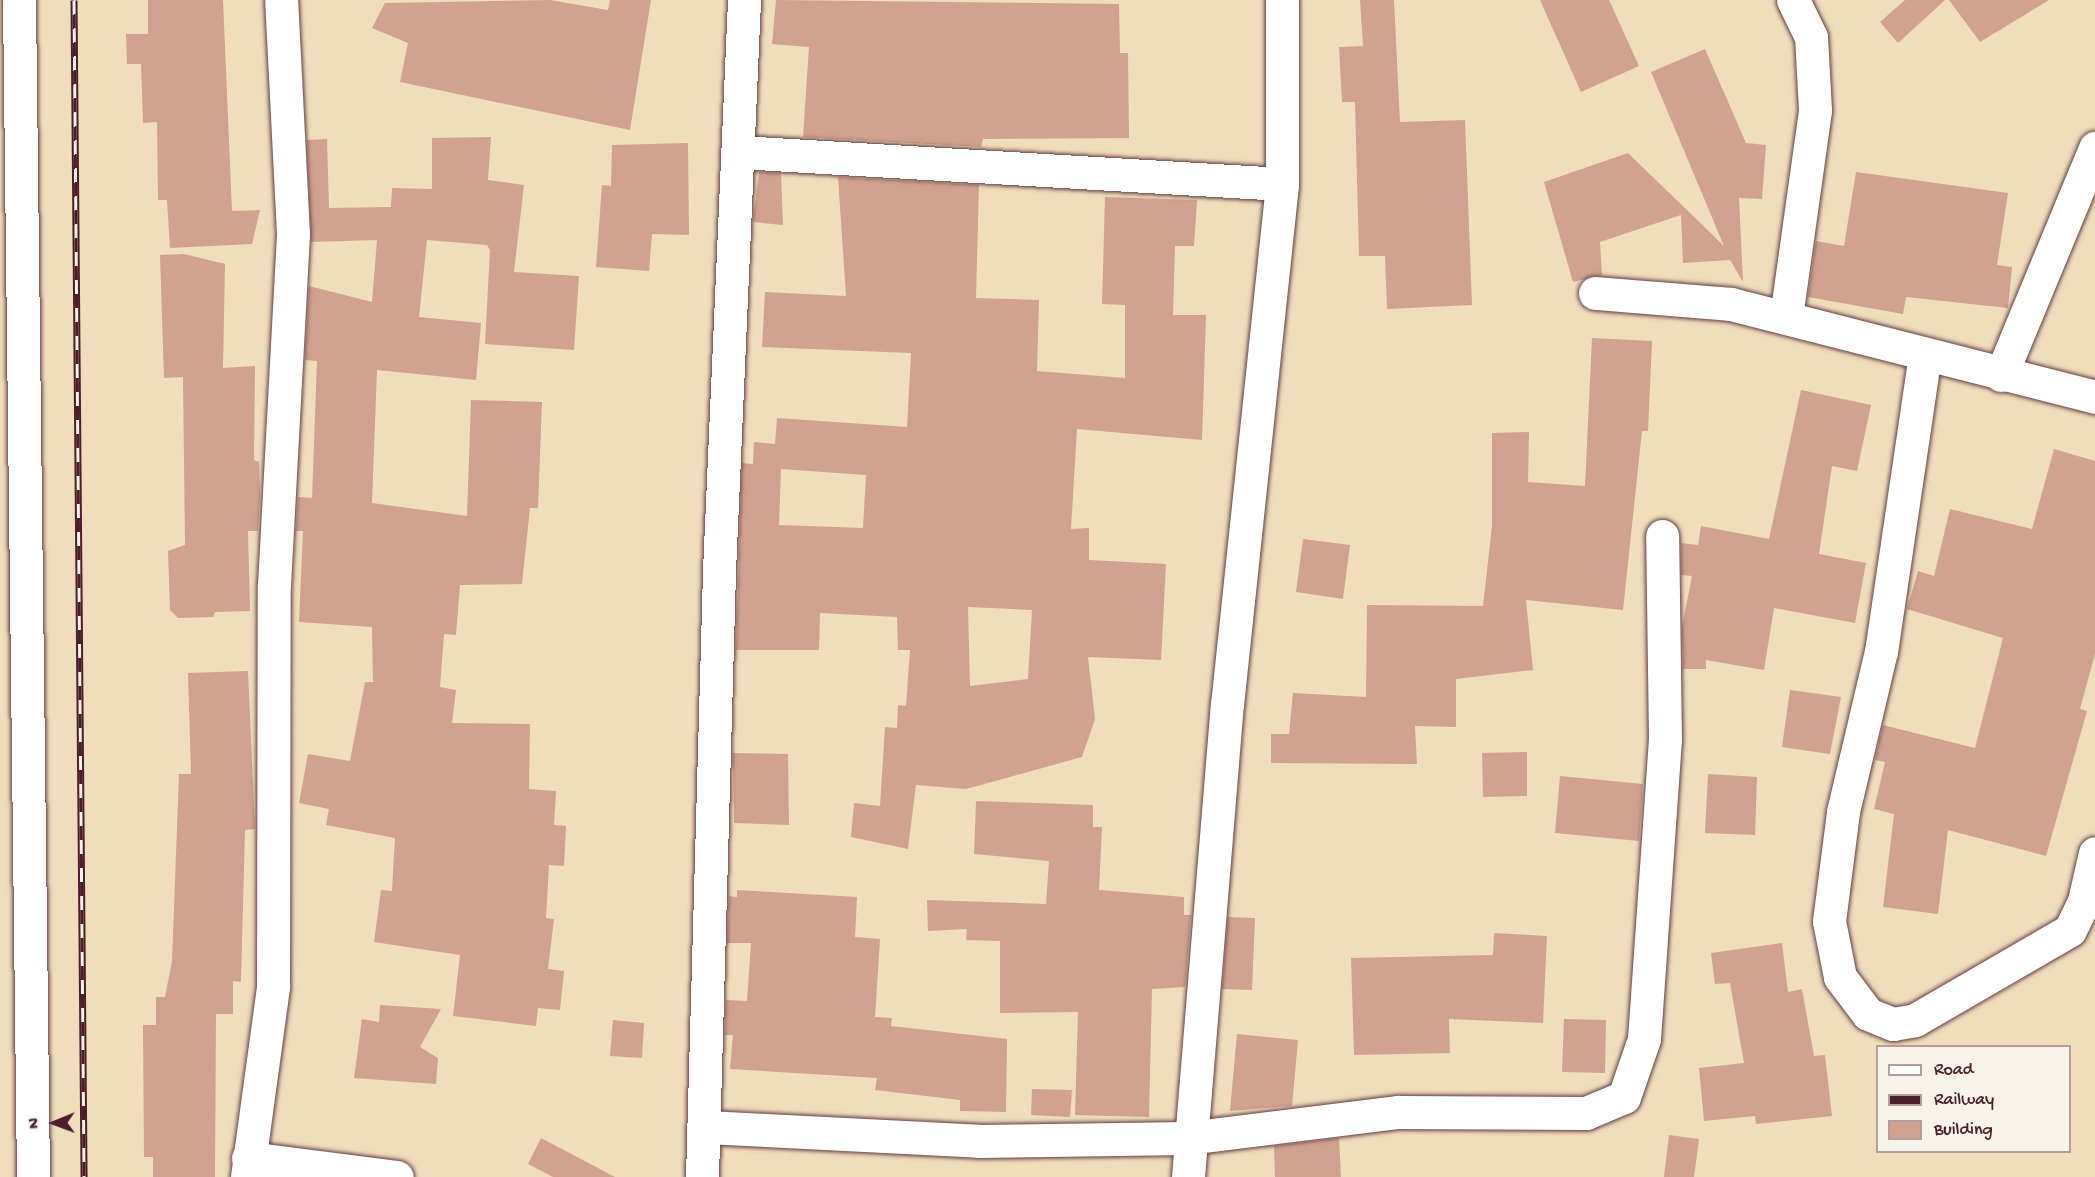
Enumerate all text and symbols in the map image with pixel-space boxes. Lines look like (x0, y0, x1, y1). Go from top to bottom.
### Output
legend (1876, 1045, 2071, 1153)
text: Road (1934, 1060, 1973, 1081)
text: Railway (1934, 1090, 1994, 1111)
north arrow (24, 1093, 84, 1153)
text: N (26, 1118, 45, 1129)
text: Building (1934, 1120, 1993, 1141)

